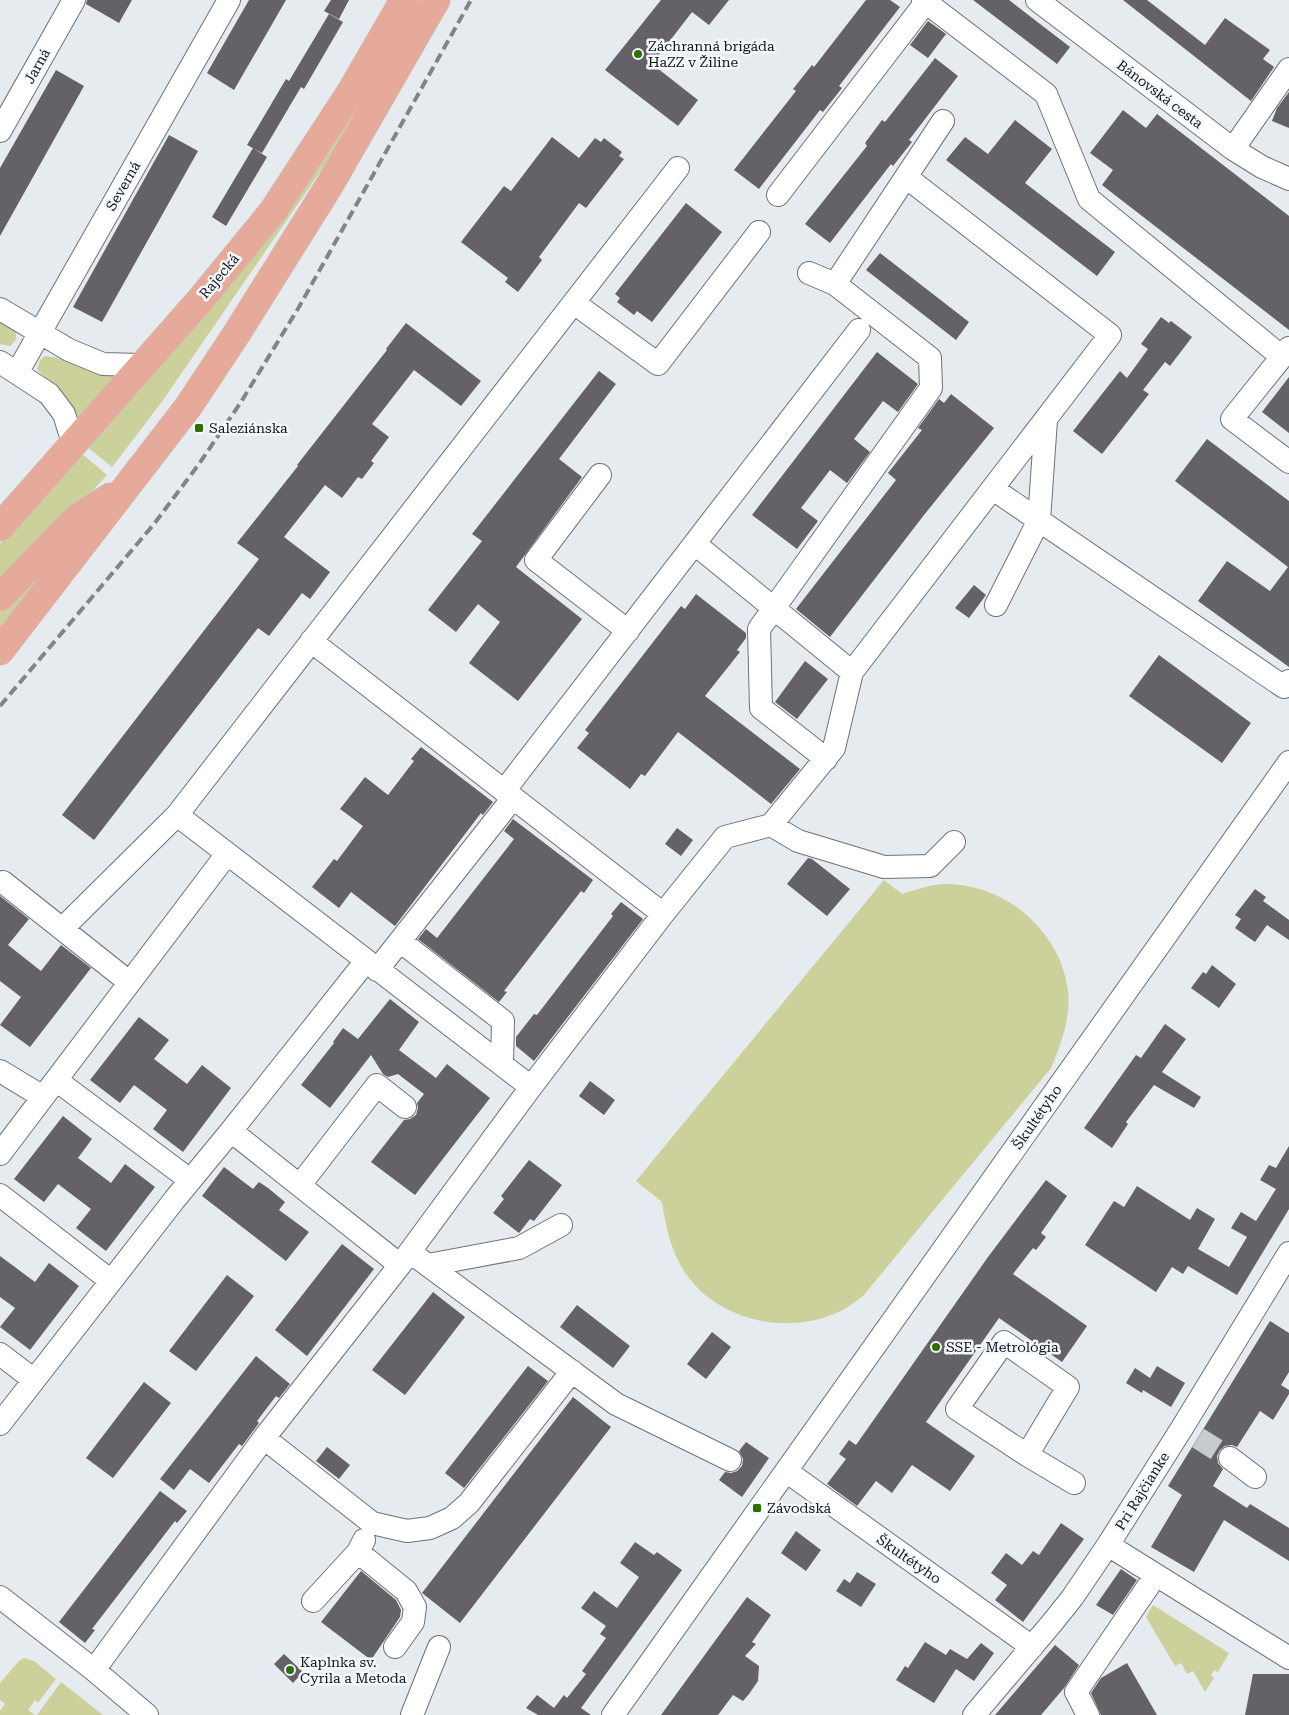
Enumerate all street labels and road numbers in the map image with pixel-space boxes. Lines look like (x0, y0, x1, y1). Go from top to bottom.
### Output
street label: Jarná (21, 45, 53, 86)
street label: Bánovská cesta (1114, 57, 1206, 132)
street label: Severná (102, 158, 144, 214)
street label: Rajecká (196, 250, 242, 301)
street label: Škultétyho (1009, 1082, 1065, 1152)
street label: Pri Rajčianke (1112, 1449, 1173, 1533)
street label: Škultétyho (874, 1531, 944, 1587)

